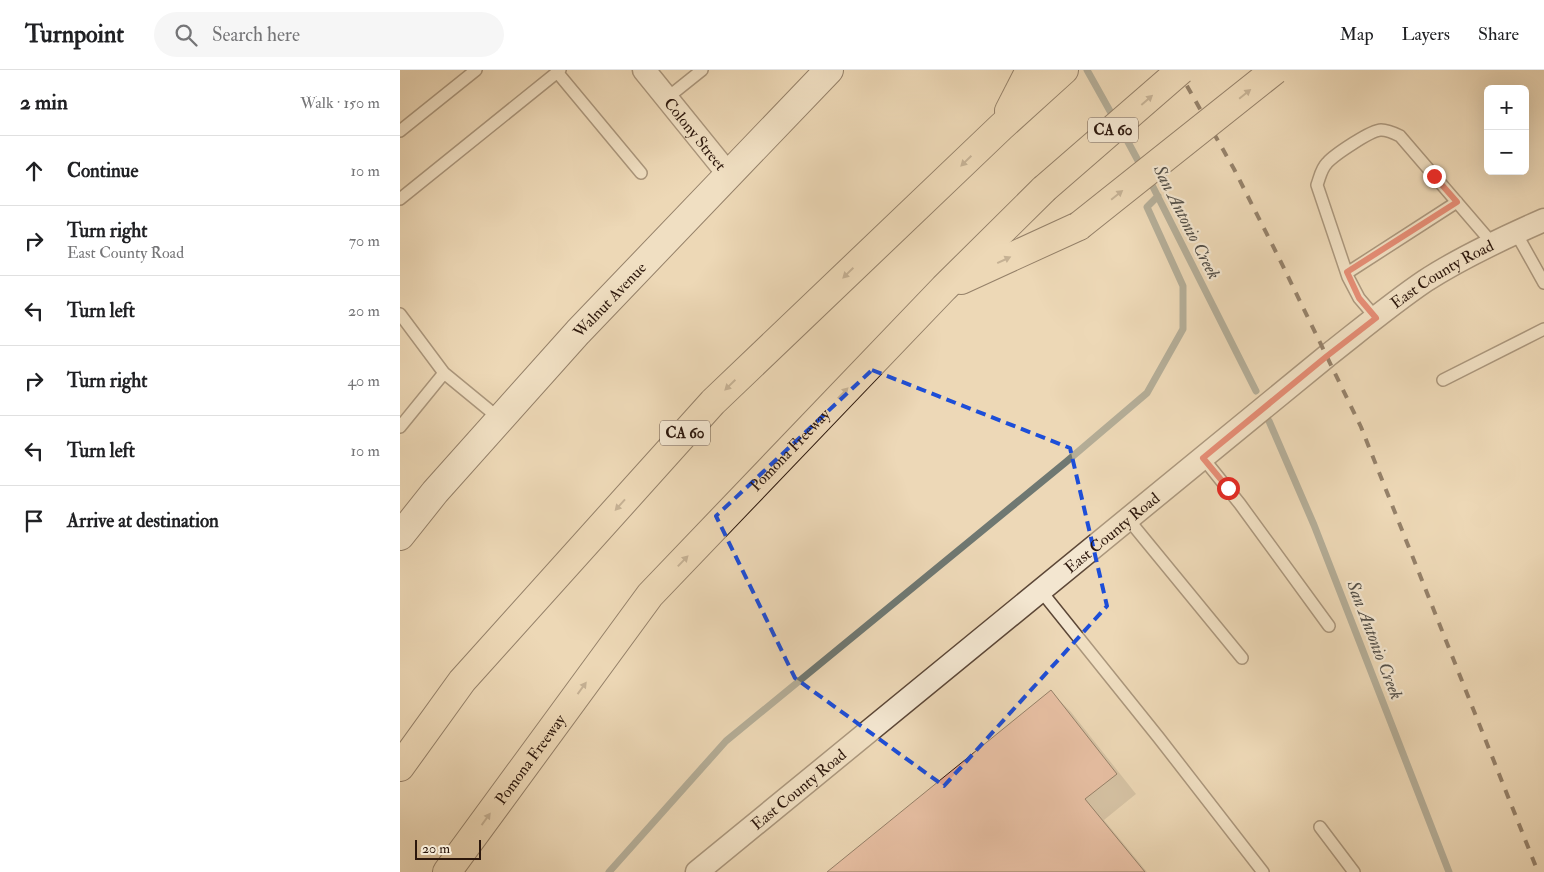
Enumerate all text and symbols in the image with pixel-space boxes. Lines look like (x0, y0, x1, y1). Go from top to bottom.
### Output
search box (154, 12, 504, 57)
text: Turnpoint (25, 19, 124, 50)
icon: search (172, 21, 200, 49)
text: Search here (212, 23, 300, 47)
text: Map (1340, 23, 1374, 46)
text: Layers (1402, 23, 1450, 46)
text: Share (1478, 23, 1519, 46)
map controls (1484, 85, 1529, 175)
button: + (1484, 85, 1529, 130)
text: 2 min (20, 89, 68, 116)
one-way arrow (1238, 89, 1251, 100)
text: Walk · 150 m (300, 93, 380, 113)
street label: Colony Street (659, 94, 730, 175)
one-way arrow (1140, 94, 1152, 106)
road number: CA 60 (1088, 118, 1138, 142)
button: − (1484, 130, 1529, 175)
one-way arrow (960, 155, 972, 167)
icon: ahead (20, 157, 48, 185)
text: Continue (67, 159, 138, 183)
water label: San Antonio Creek (1147, 160, 1225, 283)
text: 10 m (350, 161, 380, 181)
route end (1423, 165, 1446, 188)
one-way arrow (1110, 190, 1123, 201)
text: Turn right (67, 219, 147, 243)
icon: right (20, 227, 48, 255)
text: 70 m (349, 231, 380, 251)
street label: East County Road (1387, 236, 1497, 313)
text: East County Road (67, 243, 184, 263)
one-way arrow (997, 256, 1011, 264)
street label: Walnut Avenue (569, 258, 651, 343)
one-way arrow (842, 267, 854, 279)
icon: left (20, 297, 48, 325)
text: Turn left (67, 299, 135, 323)
text: 20 m (348, 301, 380, 321)
icon: right (20, 367, 48, 395)
text: Turn right (67, 369, 147, 393)
text: 40 m (347, 371, 380, 391)
one-way arrow (725, 379, 737, 391)
one-way arrow (837, 387, 849, 399)
street label: Pomona Freeway (746, 404, 835, 496)
road number: CA 60 (660, 420, 710, 446)
icon: left (20, 437, 48, 465)
text: Turn left (67, 439, 135, 463)
text: 10 m (350, 441, 380, 461)
route start (1217, 477, 1240, 500)
street label: East County Road (1061, 488, 1164, 578)
one-way arrow (615, 498, 626, 511)
icon: arrive (20, 507, 48, 535)
text: Arrive at destination (67, 509, 219, 533)
one-way arrow (677, 555, 689, 567)
water label: San Antonio Creek (1341, 576, 1408, 703)
one-way arrow (577, 681, 587, 694)
street label: Pomona Freeway (491, 710, 571, 809)
street label: East County Road (747, 745, 851, 835)
one-way arrow (481, 812, 491, 826)
scale bar (415, 837, 481, 860)
text: 20 m (422, 840, 450, 857)

